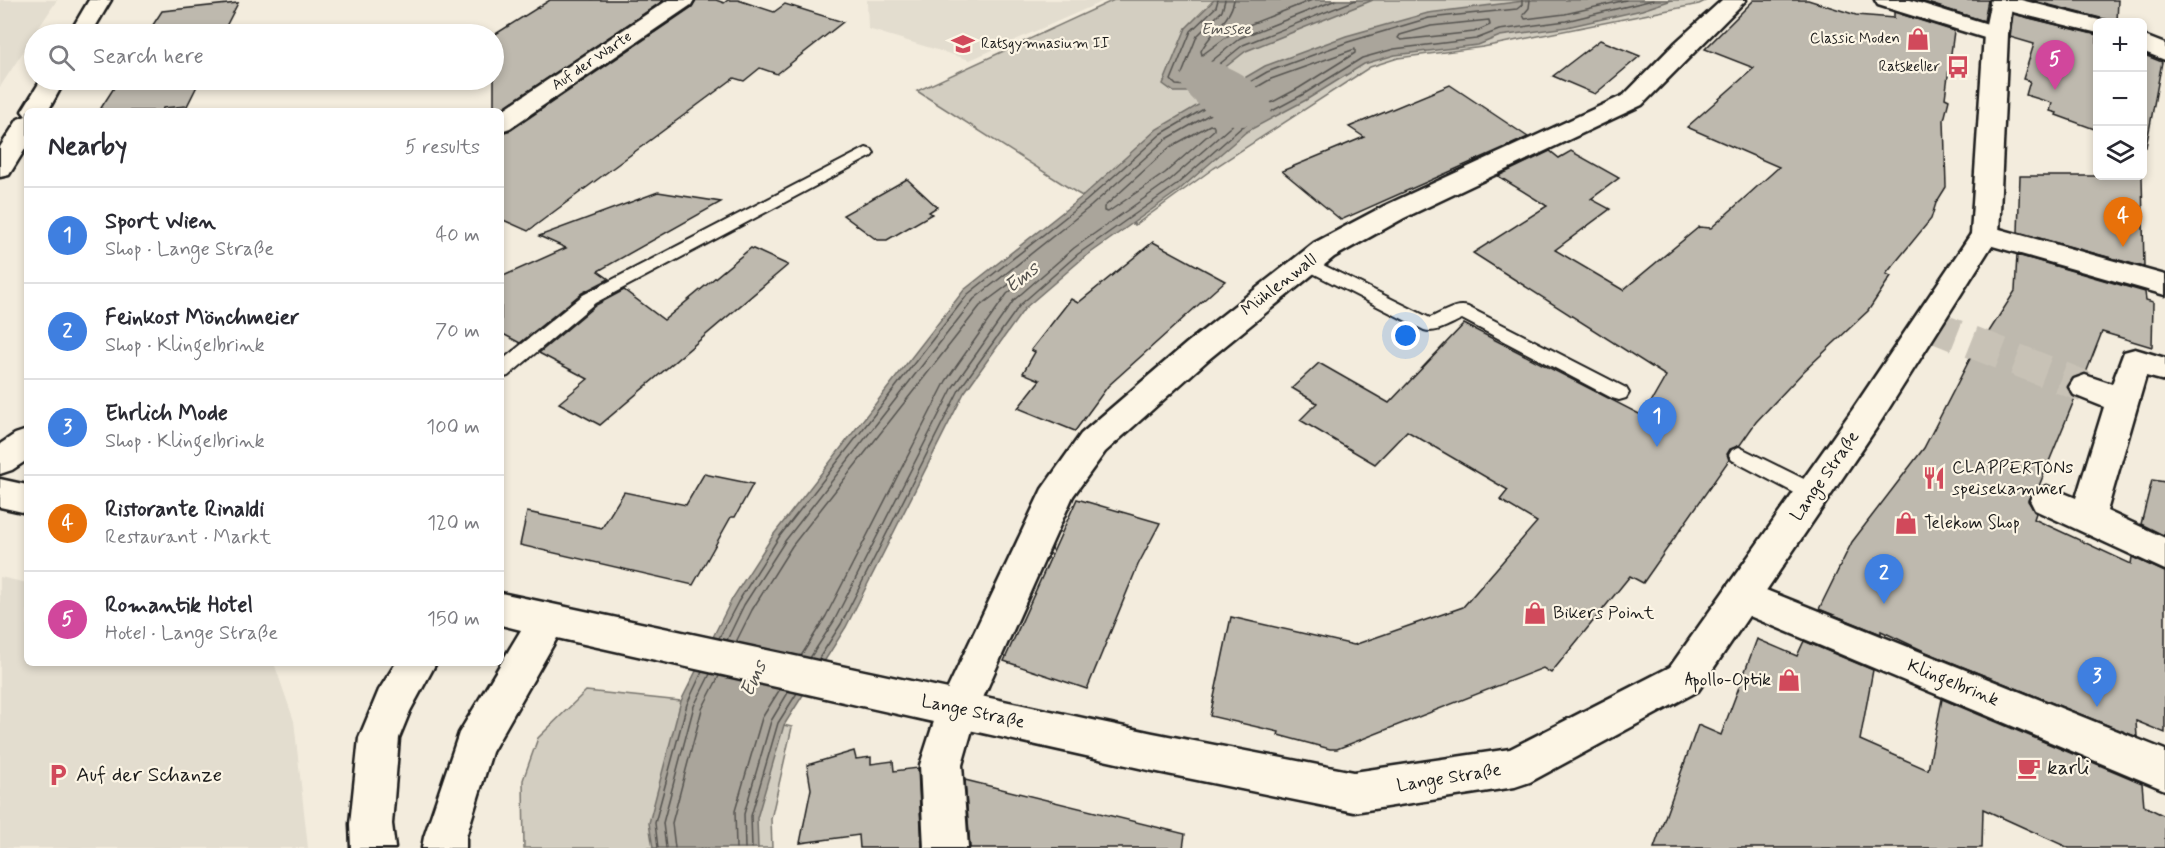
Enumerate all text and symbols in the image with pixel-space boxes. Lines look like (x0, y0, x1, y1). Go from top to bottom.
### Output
map controls (2093, 18, 2147, 180)
button: + (2093, 18, 2147, 72)
water label: Emssee (1201, 19, 1252, 40)
search box (24, 24, 504, 90)
shop icon: Classic Moden (1905, 26, 1931, 52)
street label: Auf der Warte (548, 27, 636, 95)
place label: Classic Moden (1810, 29, 1900, 49)
school or university icon: Ratsgymnasium II (950, 31, 976, 57)
place label: Ratsgymnasium II (981, 34, 1110, 54)
pin: 5 (2036, 40, 2074, 90)
icon: search (45, 41, 78, 74)
text: Search here (93, 43, 204, 71)
bus stop icon: Ratskeller (1945, 54, 1971, 80)
place label: Ratskeller (1879, 57, 1940, 77)
button: − (2093, 72, 2147, 126)
button: layers (2093, 126, 2147, 180)
text: Nearby (48, 130, 127, 164)
text: 5 results (405, 134, 480, 161)
pin: 4 (2104, 198, 2142, 247)
text: Sport Wien (105, 208, 216, 236)
text: 1 (63, 222, 72, 249)
text: 40 m (436, 222, 480, 249)
text: Shop · Lange Straße (105, 236, 274, 263)
street label: Mühlenwall (1236, 248, 1322, 322)
water label: Ems (999, 255, 1046, 300)
text: Feinkost Mönchmeier (105, 304, 300, 332)
text: 2 (63, 318, 72, 345)
text: 70 m (435, 318, 480, 345)
your location (1391, 321, 1420, 350)
text: Shop · Klingelbrink (105, 332, 265, 359)
pin: 1 (1638, 398, 1676, 447)
text: Ehrlich Mode (105, 400, 228, 428)
text: 3 (63, 414, 72, 441)
text: 100 m (426, 414, 480, 441)
street label: Lange Straße (1785, 426, 1866, 527)
text: Shop · Klingelbrink (105, 428, 265, 455)
place label: CLAPPERTONs speisekammer (1952, 456, 2073, 501)
restaurant icon: CLAPPERTONs speisekammer (1921, 465, 1947, 491)
text: Ristorante Rinaldi (105, 496, 264, 524)
text: 4 (62, 510, 73, 537)
text: 120 m (427, 510, 480, 537)
shop icon: Telekom Shop (1893, 510, 1919, 536)
place label: Telekom Shop (1924, 511, 2020, 535)
text: Restaurant · Markt (105, 524, 271, 551)
pin: 2 (1864, 554, 1904, 604)
text: Romantik Hotel (105, 592, 253, 620)
shop icon: Bikers Point (1522, 600, 1548, 626)
place label: Bikers Point (1553, 601, 1655, 625)
text: 5 (62, 606, 74, 633)
text: 150 m (427, 606, 480, 633)
text: Hotel · Lange Straße (105, 620, 278, 647)
street label: Klingelbrink (1903, 654, 2002, 714)
water label: Ems (734, 655, 775, 701)
pin: 3 (2078, 658, 2116, 707)
shop icon: Apollo-Optik (1776, 667, 1802, 693)
place label: Apollo-Optik (1685, 668, 1771, 693)
street label: Lange Straße (919, 689, 1027, 736)
place label: karli (2047, 754, 2090, 782)
cafe icon: karli (2016, 755, 2042, 781)
street label: Lange Straße (1395, 758, 1503, 799)
place label: Auf der Schanze (76, 761, 222, 789)
parking icon: Auf der Schanze (45, 762, 71, 788)

